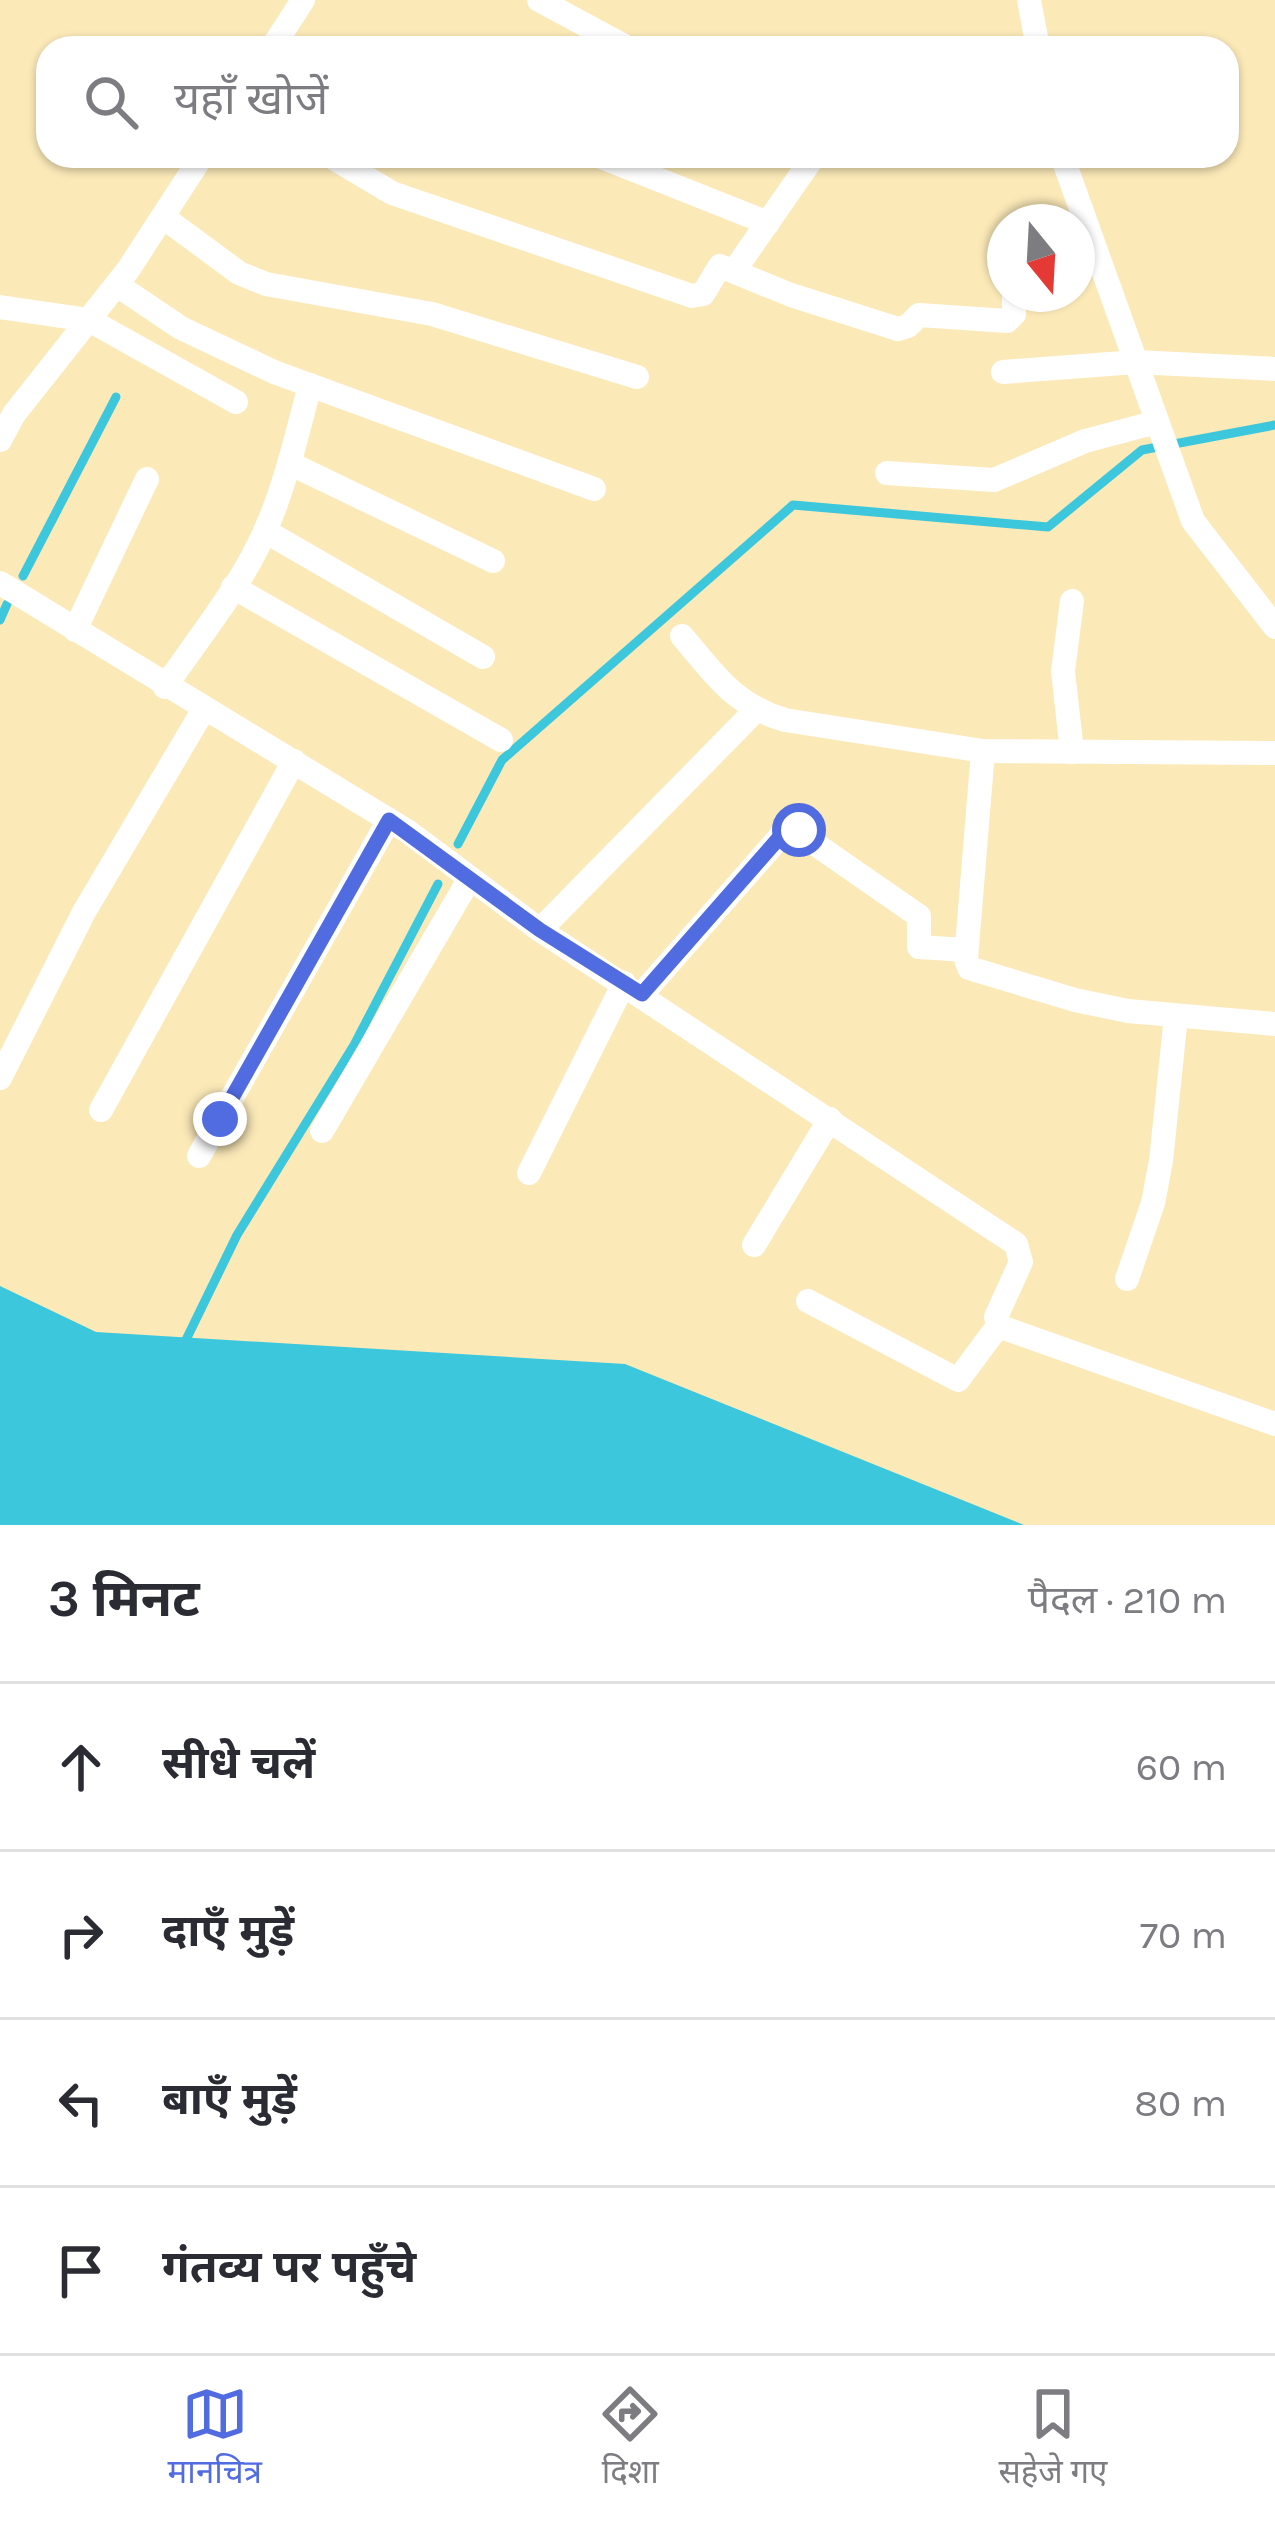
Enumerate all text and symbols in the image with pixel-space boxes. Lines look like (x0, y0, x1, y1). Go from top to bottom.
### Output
search box (36, 36, 1239, 168)
icon: search (78, 69, 144, 135)
text: यहाँ खोजें (174, 73, 328, 125)
north arrow (987, 204, 1095, 312)
route start (772, 803, 826, 857)
route end (193, 1092, 247, 1146)
text: 3 मिनट (48, 1569, 200, 1629)
text: पैदल · 210 m (1028, 1577, 1227, 1623)
icon: ahead (48, 1734, 114, 1800)
text: सीधे चलें (162, 1737, 315, 1789)
text: 60 m (1136, 1744, 1227, 1790)
icon: right (48, 1902, 114, 1968)
text: दाएँ मुड़ें (162, 1905, 294, 1957)
text: 70 m (1140, 1912, 1227, 1958)
icon: left (48, 2070, 114, 2136)
text: बाएँ मुड़ें (162, 2073, 297, 2125)
text: 80 m (1134, 2080, 1227, 2126)
icon: arrive (48, 2238, 114, 2304)
text: गंतव्य पर पहुँचे (162, 2241, 416, 2293)
tab: मानचित्र (168, 2381, 262, 2496)
tab: दिशा (597, 2381, 663, 2496)
tab: सहेजे गए (998, 2381, 1107, 2496)

